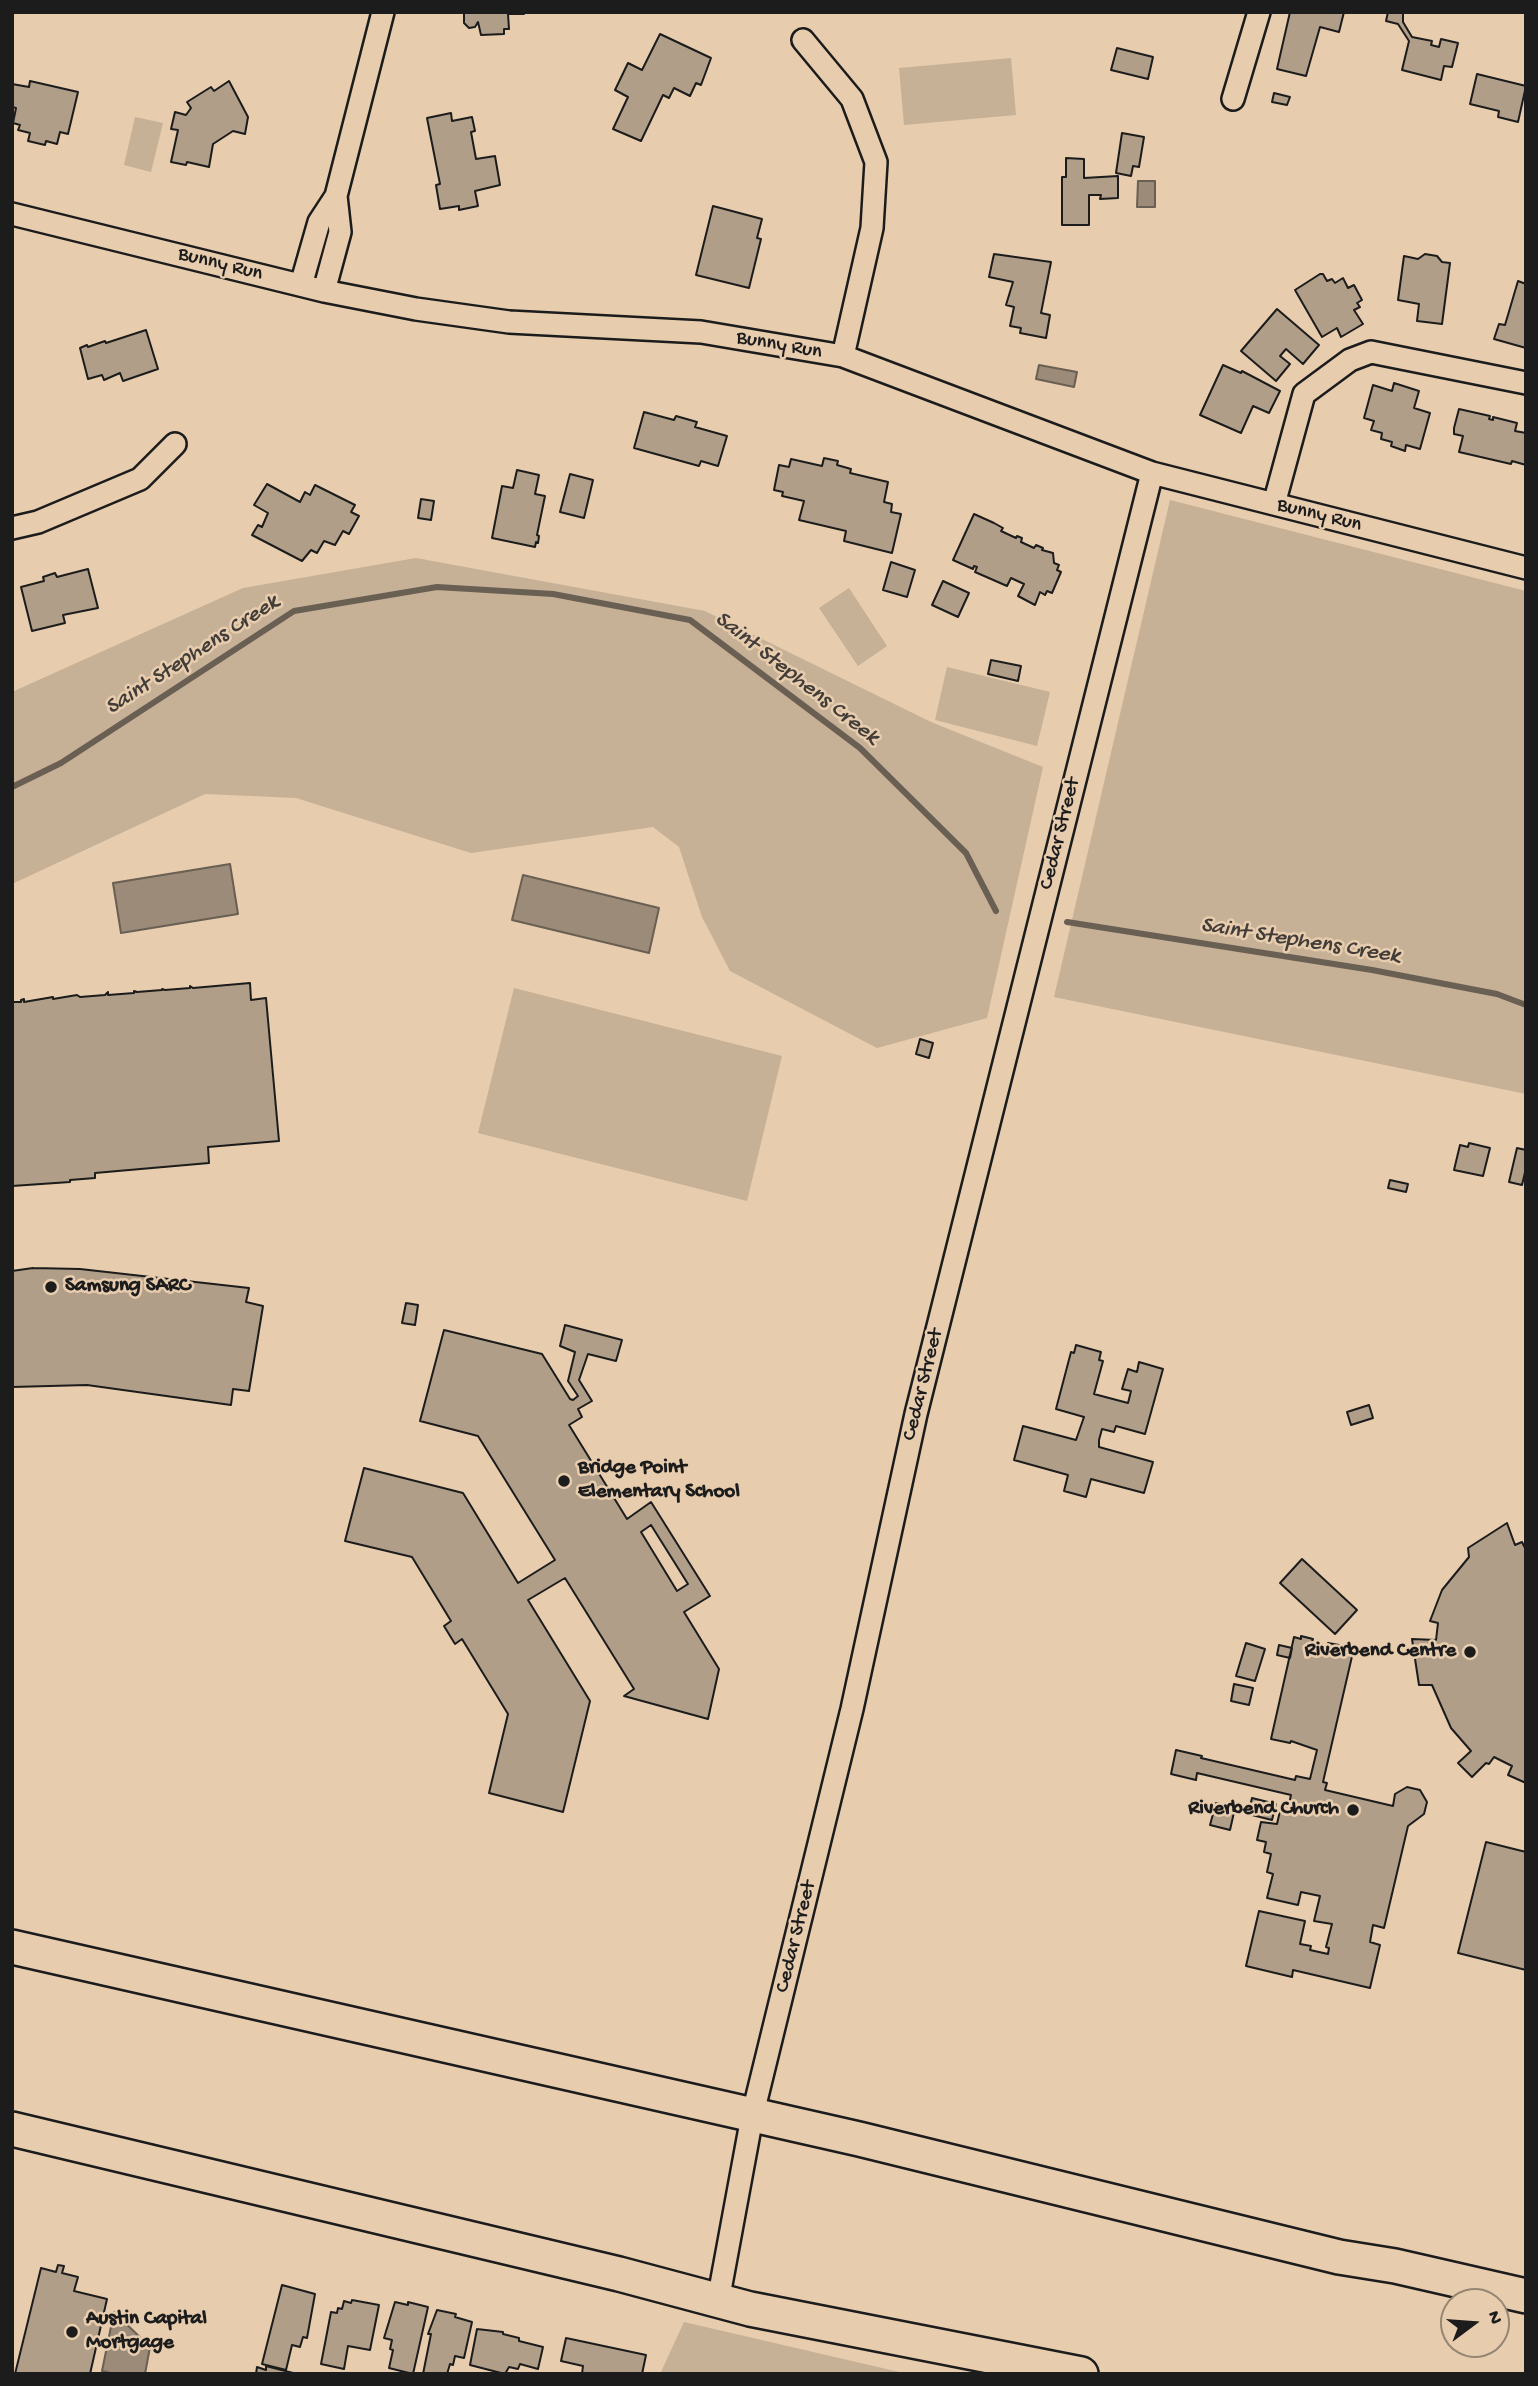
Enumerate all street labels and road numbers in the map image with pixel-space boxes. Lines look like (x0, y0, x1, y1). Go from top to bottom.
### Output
street label: Bunny Run (175, 242, 265, 288)
street label: Bunny Run (734, 326, 824, 366)
street label: Bunny Run (1274, 493, 1364, 539)
street label: Cedar Street (1035, 775, 1087, 893)
street label: Cedar Street (898, 1326, 950, 1444)
street label: Cedar Street (771, 1878, 823, 1996)

